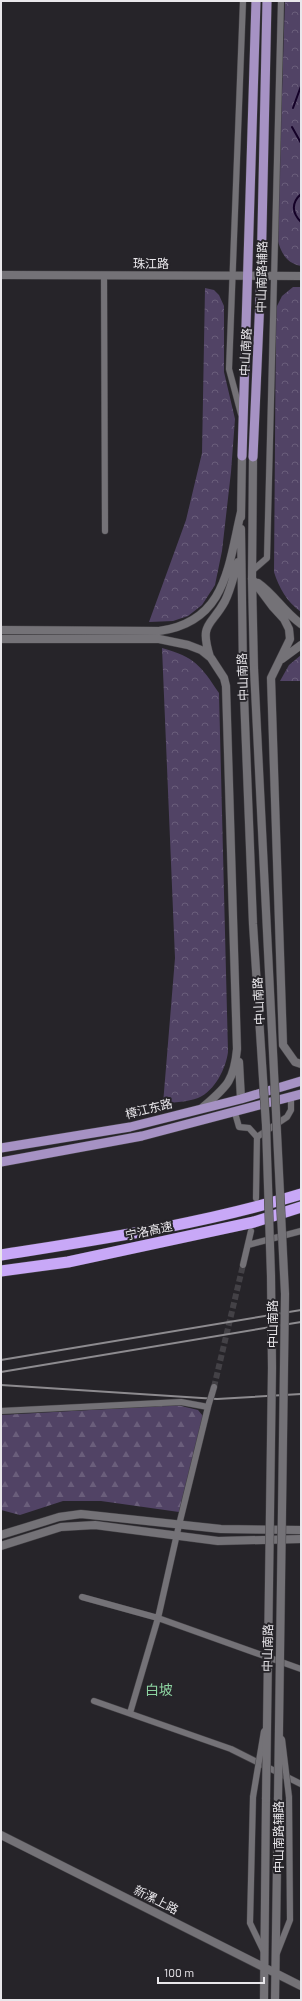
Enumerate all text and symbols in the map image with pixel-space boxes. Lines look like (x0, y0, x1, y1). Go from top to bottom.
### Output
street label: 中山南路辅路 (253, 241, 269, 313)
street label: 珠江路 (133, 256, 169, 270)
street label: 中山南路 (237, 328, 253, 376)
street label: 中山南路 (234, 653, 250, 701)
street label: 中山南路 (250, 977, 266, 1025)
street label: 樟江东路 (124, 1095, 174, 1121)
street label: 宁洛高速 (124, 1218, 174, 1242)
street label: 中山南路 (265, 1300, 279, 1348)
street label: 中山南路 (260, 1624, 274, 1672)
district label: 白坡 (145, 1681, 173, 1698)
street label: 中山南路辅路 (271, 1801, 285, 1873)
street label: 新漯上路 (132, 1882, 181, 1916)
scale bar (158, 1959, 264, 1985)
text: 100 m (164, 1965, 194, 1979)

